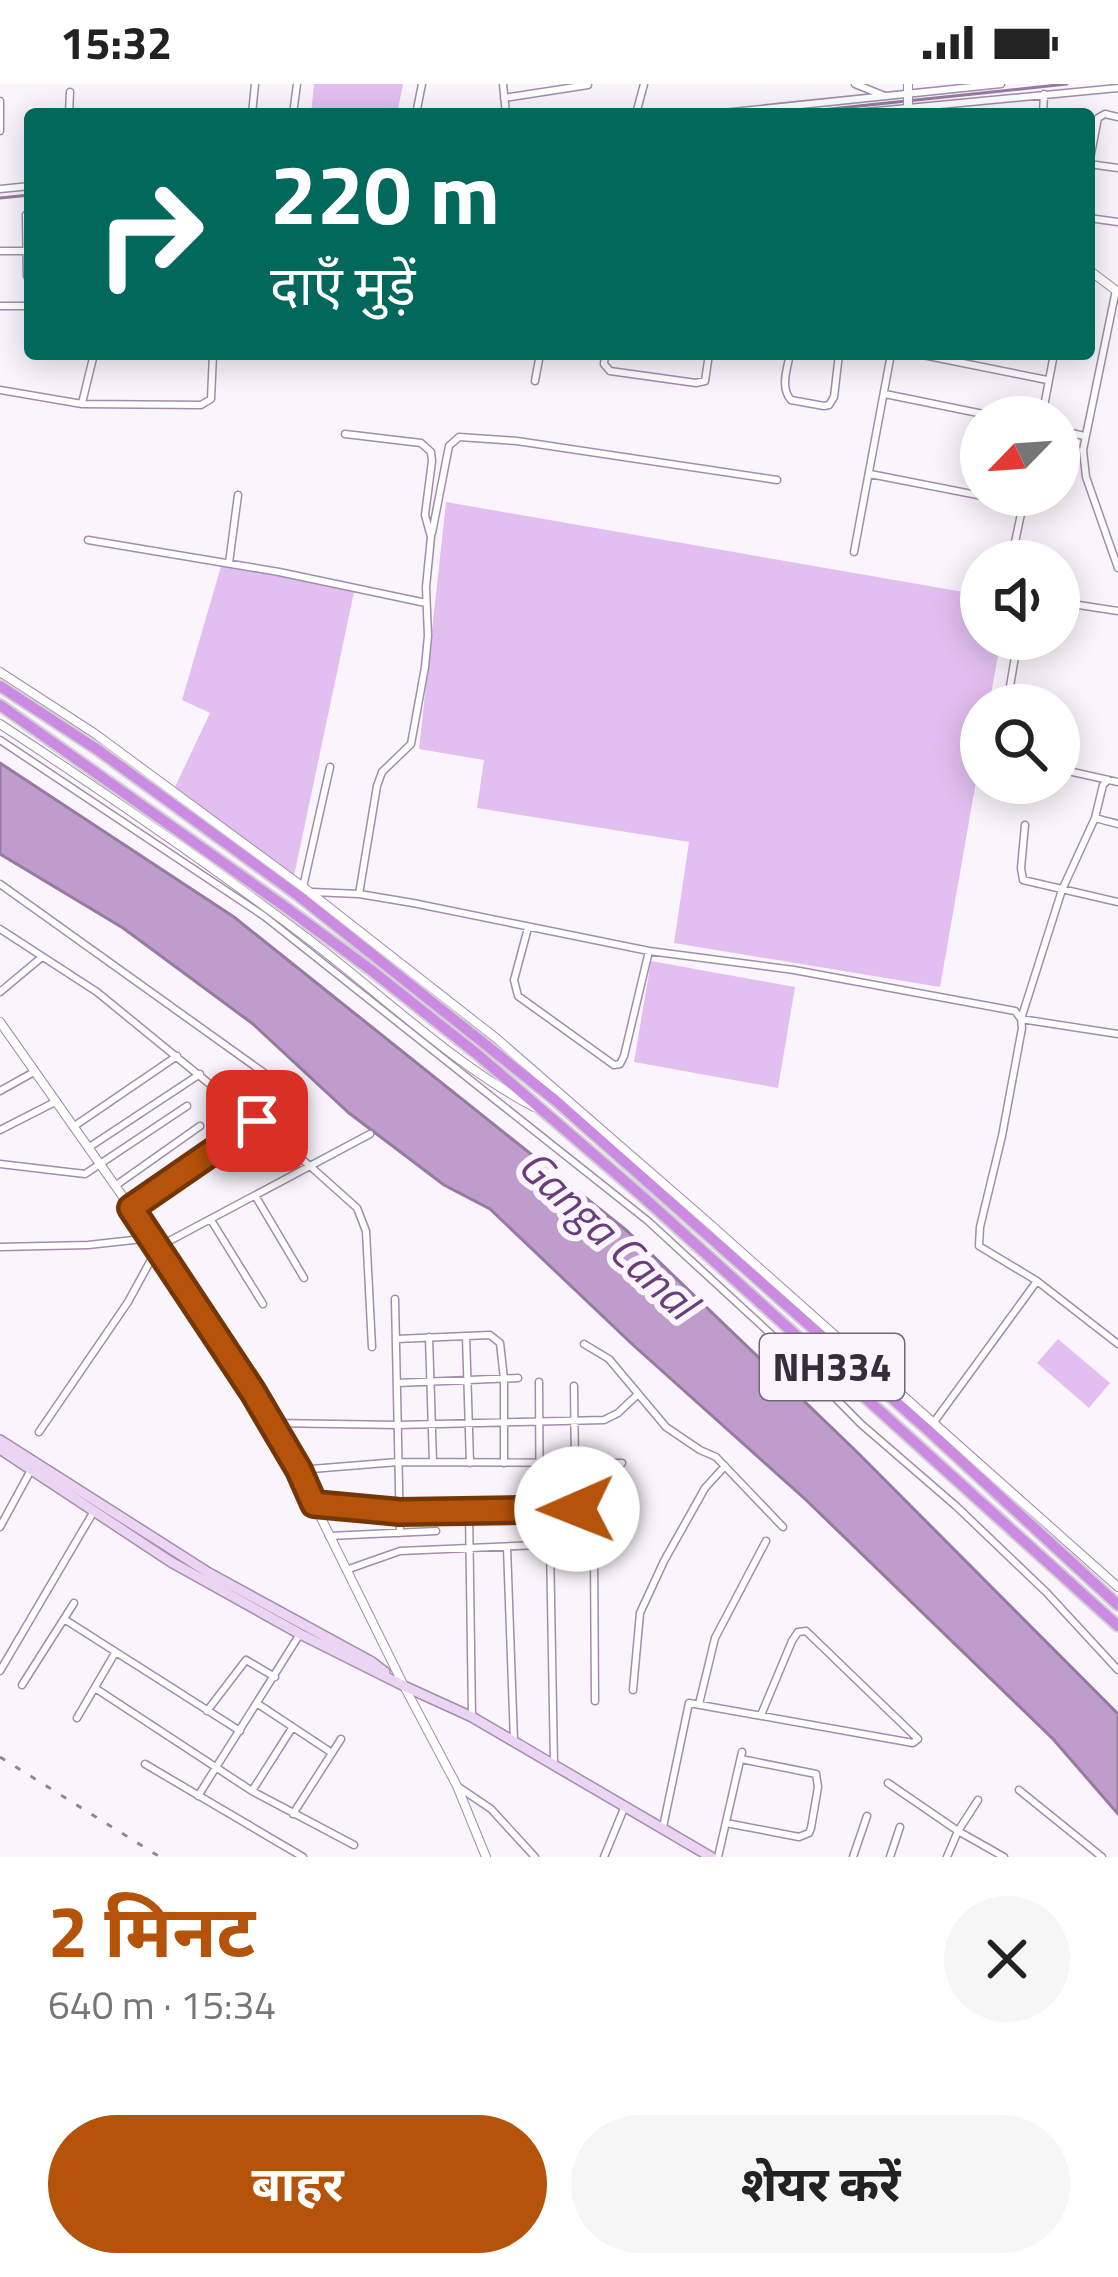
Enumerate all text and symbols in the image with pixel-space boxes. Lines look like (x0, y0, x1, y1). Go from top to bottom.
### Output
text: 15:32 (60, 8, 172, 76)
text: 220 m (270, 129, 500, 257)
icon: right (72, 156, 228, 312)
text: दाएँ मुड़ें (270, 244, 416, 326)
north arrow (960, 396, 1080, 516)
map controls (960, 396, 1080, 804)
button: sound (960, 540, 1080, 660)
button: search (960, 684, 1080, 804)
pin (206, 1070, 308, 1172)
icon: arrive (224, 1088, 290, 1154)
water label: Ganga Canal (504, 1132, 717, 1337)
road number: NH334 (760, 1334, 904, 1400)
position arrow (514, 1446, 640, 1572)
text: 2 मिनट (48, 1875, 255, 1985)
button: close (944, 1896, 1070, 2022)
text: 640 m · 15:34 (48, 1975, 276, 2034)
button: बाहर (48, 2115, 547, 2253)
button: शेयर करें (571, 2115, 1070, 2253)

